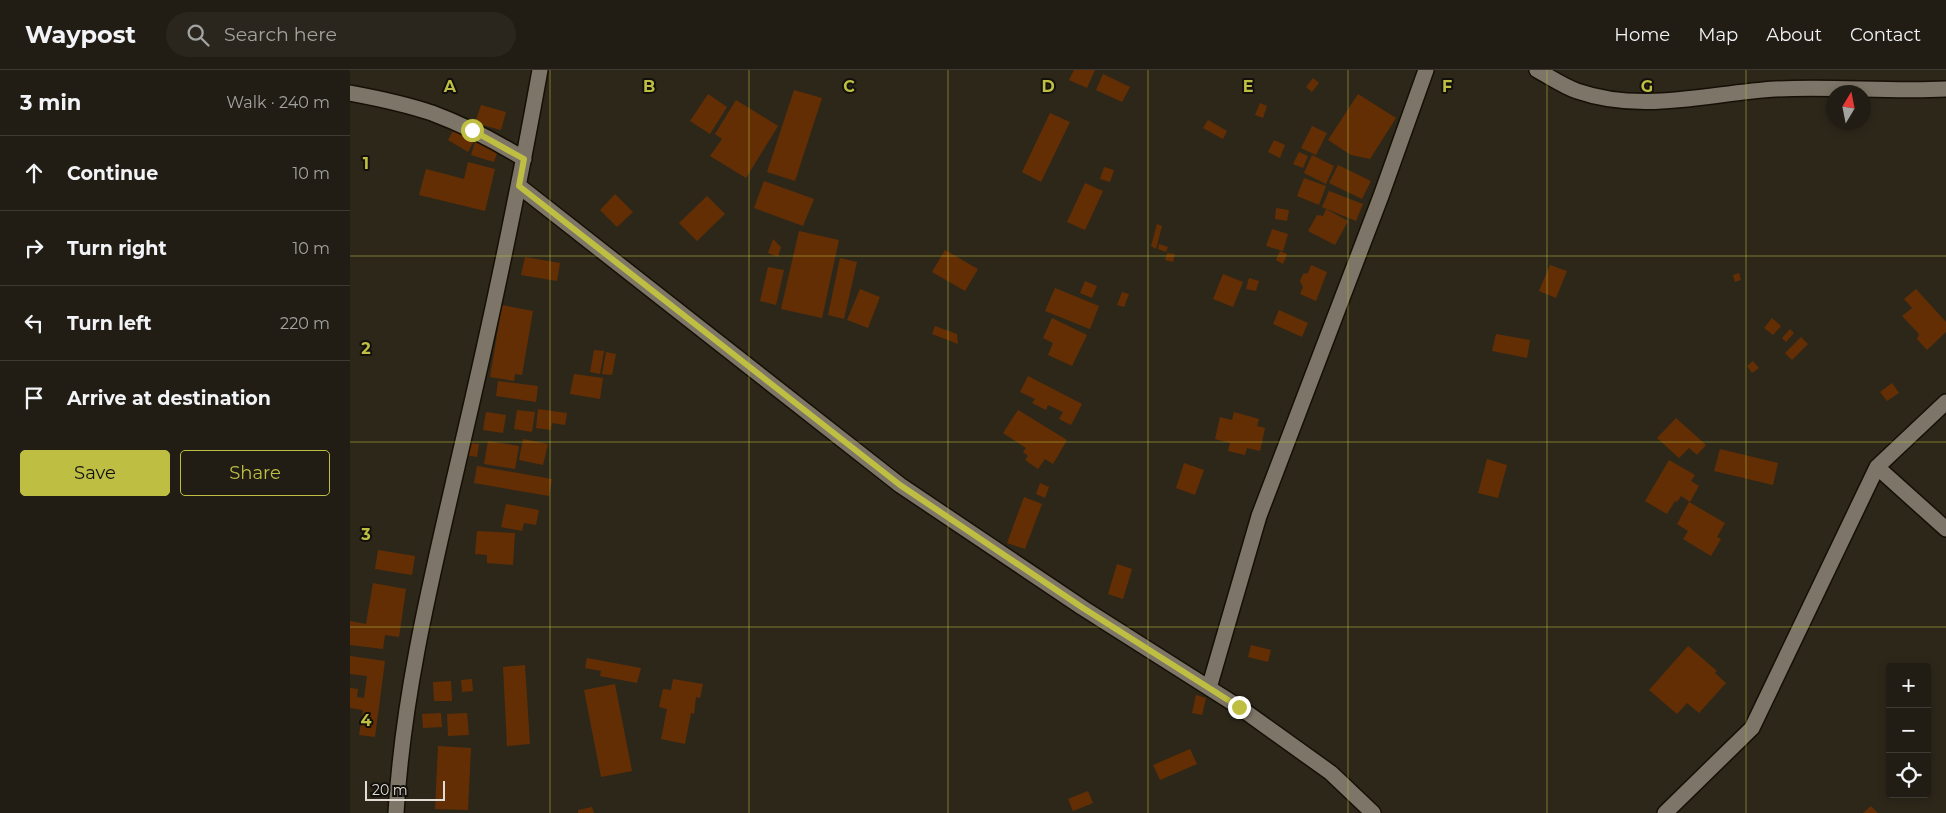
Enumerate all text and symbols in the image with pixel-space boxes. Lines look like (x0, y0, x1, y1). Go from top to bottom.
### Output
search box (166, 12, 516, 57)
text: Waypost (25, 20, 136, 49)
icon: search (184, 21, 212, 49)
text: Search here (224, 23, 337, 46)
text: Home (1614, 24, 1670, 46)
text: Map (1698, 24, 1738, 46)
text: About (1766, 24, 1822, 46)
text: Contact (1850, 24, 1921, 46)
text: A (443, 77, 457, 96)
text: B (643, 77, 655, 96)
text: C (843, 77, 855, 96)
text: D (1041, 77, 1055, 96)
text: E (1243, 77, 1253, 96)
text: F (1442, 77, 1452, 96)
text: G (1641, 77, 1653, 96)
north arrow (1826, 85, 1871, 130)
text: 3 min (20, 90, 81, 115)
text: Walk · 240 m (226, 93, 330, 112)
route start (461, 119, 484, 142)
text: 1 (363, 154, 369, 173)
icon: ahead (20, 159, 48, 187)
text: Continue (67, 162, 158, 185)
text: 10 m (292, 164, 330, 183)
icon: right (20, 234, 48, 262)
text: Turn right (67, 237, 167, 260)
text: 10 m (292, 239, 330, 258)
icon: left (20, 309, 48, 337)
text: Turn left (67, 312, 152, 335)
text: 220 m (280, 314, 330, 333)
text: 2 (361, 339, 371, 358)
icon: arrive (20, 384, 48, 412)
text: Arrive at destination (67, 387, 271, 410)
button: Save (20, 450, 170, 496)
button: Share (180, 450, 330, 496)
text: 3 (360, 525, 371, 544)
map controls (1886, 663, 1931, 798)
button: + (1886, 663, 1931, 708)
route end (1228, 696, 1251, 719)
button: − (1886, 708, 1931, 753)
text: 4 (360, 711, 372, 730)
button: locate (1886, 753, 1931, 798)
scale bar (365, 778, 445, 801)
text: 20 m (372, 781, 408, 799)

